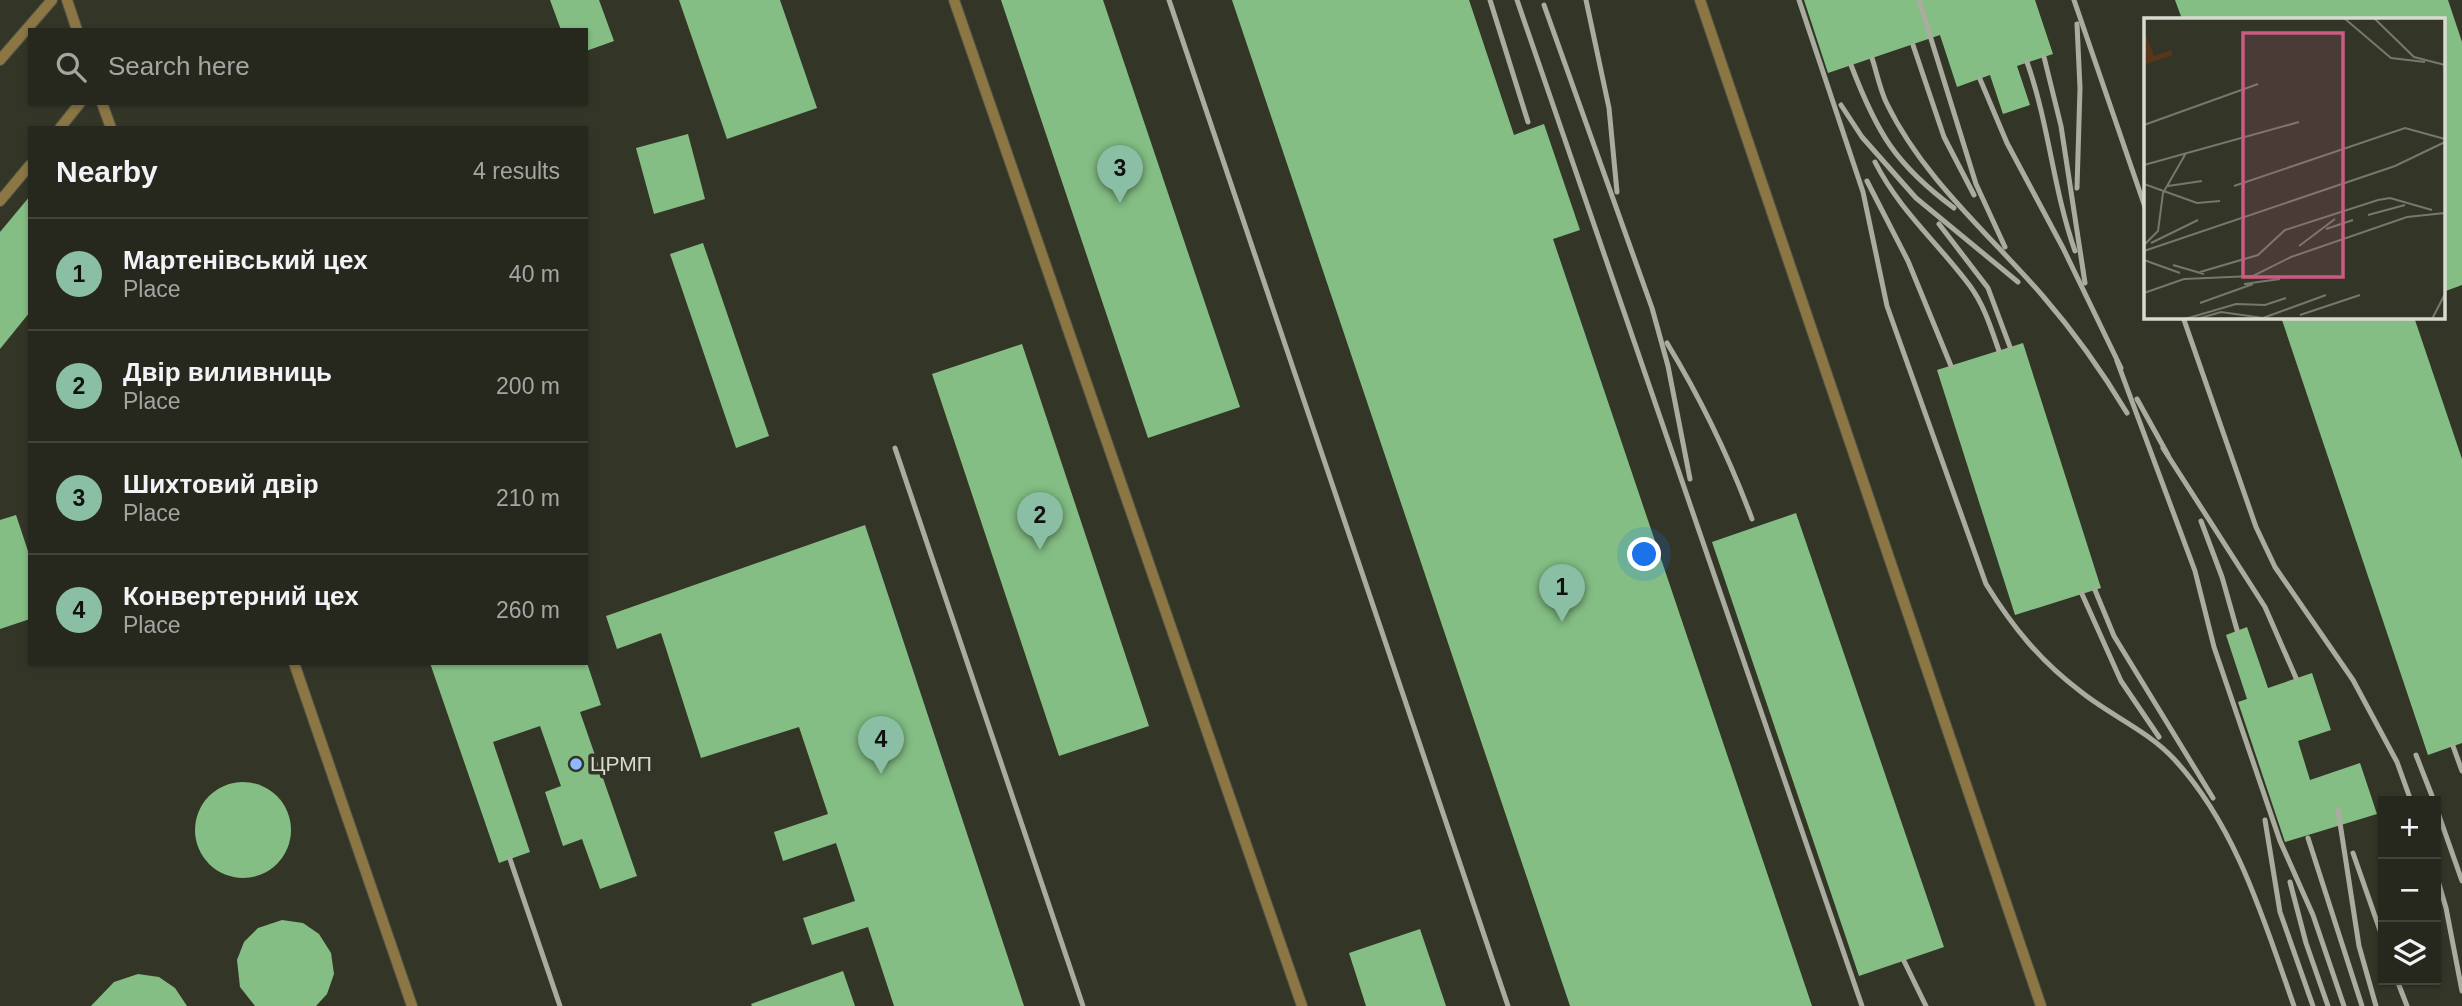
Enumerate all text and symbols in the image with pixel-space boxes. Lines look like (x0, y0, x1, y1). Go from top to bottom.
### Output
inset map (2144, 18, 2444, 318)
search box (28, 28, 588, 105)
icon: search (52, 48, 90, 86)
text: Search here (108, 51, 250, 81)
pin: 3 (1097, 145, 1143, 203)
text: Nearby (56, 155, 158, 188)
text: 4 results (473, 158, 560, 184)
text: Мартенівський цех (123, 245, 368, 275)
text: 1 (73, 261, 85, 287)
text: 40 m (509, 261, 560, 287)
text: Place (123, 276, 181, 302)
text: Двір виливниць (123, 357, 332, 387)
text: 2 (73, 373, 85, 399)
text: 200 m (496, 373, 560, 399)
text: Place (123, 388, 181, 414)
text: Шихтовий двір (123, 469, 319, 499)
text: 3 (73, 485, 85, 511)
text: 210 m (496, 485, 560, 511)
pin: 2 (1017, 492, 1063, 550)
text: Place (123, 500, 181, 526)
your location (1627, 537, 1661, 571)
pin: 1 (1539, 564, 1585, 622)
text: Конвертерний цех (123, 581, 359, 611)
text: 4 (73, 597, 85, 623)
text: 260 m (496, 597, 560, 623)
text: Place (123, 612, 181, 638)
pin: 4 (858, 716, 904, 774)
place label: ЦРМП (590, 752, 652, 775)
marker: ЦРМП (568, 756, 584, 772)
map controls (2378, 796, 2441, 985)
button: + (2378, 796, 2441, 859)
button: − (2378, 859, 2441, 922)
button: layers (2378, 922, 2441, 985)

